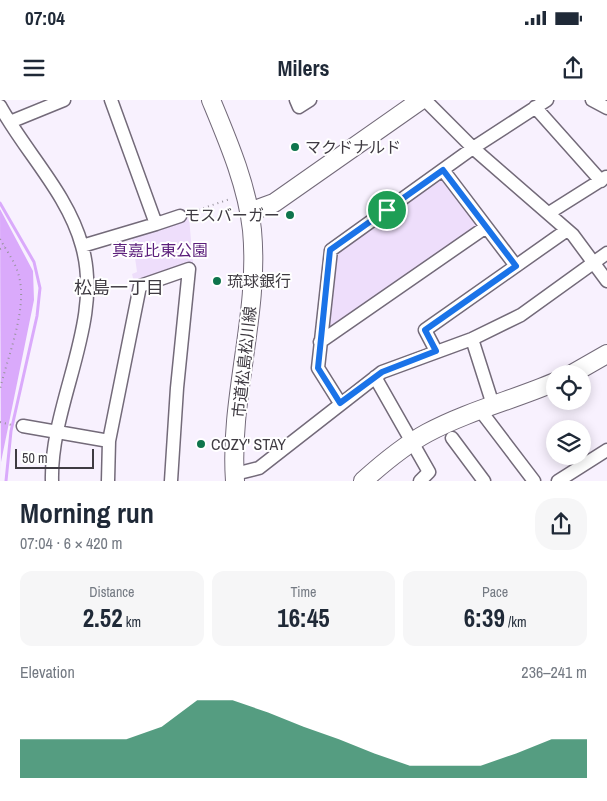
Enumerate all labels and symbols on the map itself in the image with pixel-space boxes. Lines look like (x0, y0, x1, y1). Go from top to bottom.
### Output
place label: マクドナルド (305, 136, 401, 158)
marker: マクドナルド (289, 141, 301, 153)
pin (366, 189, 408, 231)
place label: モスバーガー (184, 204, 280, 226)
marker: モスバーガー (284, 209, 296, 221)
park label: 真嘉比東公園 (112, 239, 208, 261)
place label: 琉球銀行 (227, 270, 291, 292)
district label: 松島一丁目 (74, 275, 164, 300)
marker: 琉球銀行 (211, 275, 223, 287)
street label: 市道松島松川線 (227, 305, 261, 419)
place label: COZY' STAY (211, 433, 286, 455)
marker: COZY' STAY (195, 438, 207, 450)
scale bar (15, 446, 94, 469)

